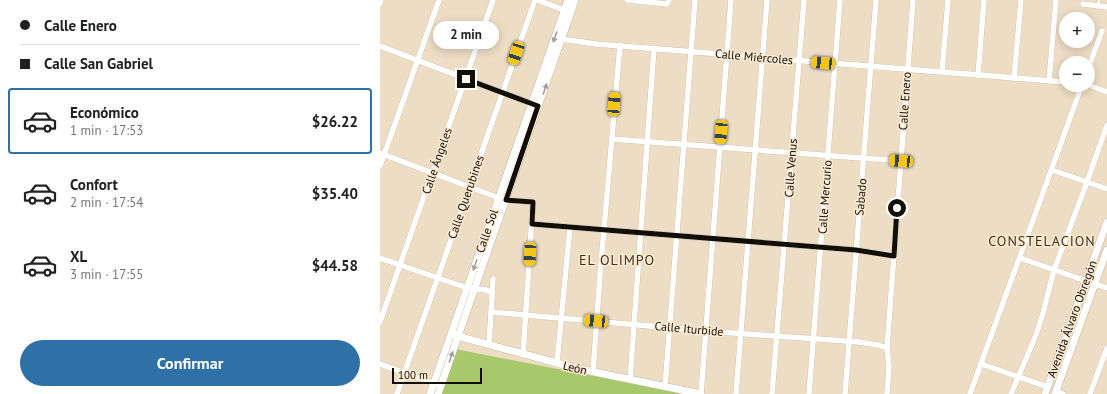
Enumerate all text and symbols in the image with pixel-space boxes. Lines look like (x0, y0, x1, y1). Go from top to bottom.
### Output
map controls (1059, 12, 1095, 92)
button: + (1059, 12, 1095, 48)
text: Calle Enero (44, 16, 117, 35)
callout: 2 min (433, 21, 499, 49)
text: 2 min (450, 26, 482, 43)
one-way arrow (552, 31, 558, 43)
car (506, 40, 526, 66)
street label: Calle Miércoles (715, 46, 794, 67)
text: Calle San Gabriel (44, 54, 153, 73)
car (811, 56, 835, 70)
button: − (1059, 56, 1095, 92)
route end (457, 70, 475, 88)
street label: Calle Enero (895, 71, 914, 131)
one-way arrow (542, 83, 548, 95)
car (607, 92, 621, 116)
icon: car (22, 103, 58, 139)
text: Económico (70, 103, 139, 122)
text: $26.22 (312, 112, 358, 131)
car (714, 120, 728, 144)
text: 1 min · 17:53 (70, 122, 143, 139)
street label: Calle Ángeles (418, 126, 455, 196)
street label: Calle Venus (781, 138, 800, 198)
street label: Calle Querubines (444, 153, 487, 241)
car (889, 154, 913, 168)
street label: Calle Mercurio (814, 159, 835, 234)
icon: car (22, 175, 58, 211)
text: Confort (70, 175, 118, 194)
street label: Sabado (851, 178, 870, 216)
text: $35.40 (312, 184, 358, 203)
text: 2 min · 17:54 (70, 194, 143, 211)
route start (888, 199, 906, 217)
street label: Calle Sol (472, 207, 501, 255)
district label: CONSTELACION (988, 232, 1096, 250)
car (523, 242, 537, 266)
icon: car (22, 247, 58, 283)
text: XL (70, 247, 87, 266)
district label: EL OLIMPO (579, 251, 655, 269)
text: $44.58 (312, 256, 358, 275)
street label: Avenida Álvaro Obregón (1043, 258, 1100, 379)
one-way arrow (472, 260, 478, 272)
text: 3 min · 17:55 (70, 266, 143, 283)
car (584, 314, 608, 328)
street label: Calle Iturbide (654, 318, 724, 339)
button: Confirmar (20, 340, 360, 386)
one-way arrow (449, 351, 455, 363)
street label: León (562, 357, 589, 378)
scale bar (392, 366, 482, 385)
text: 100 m (398, 368, 428, 382)

